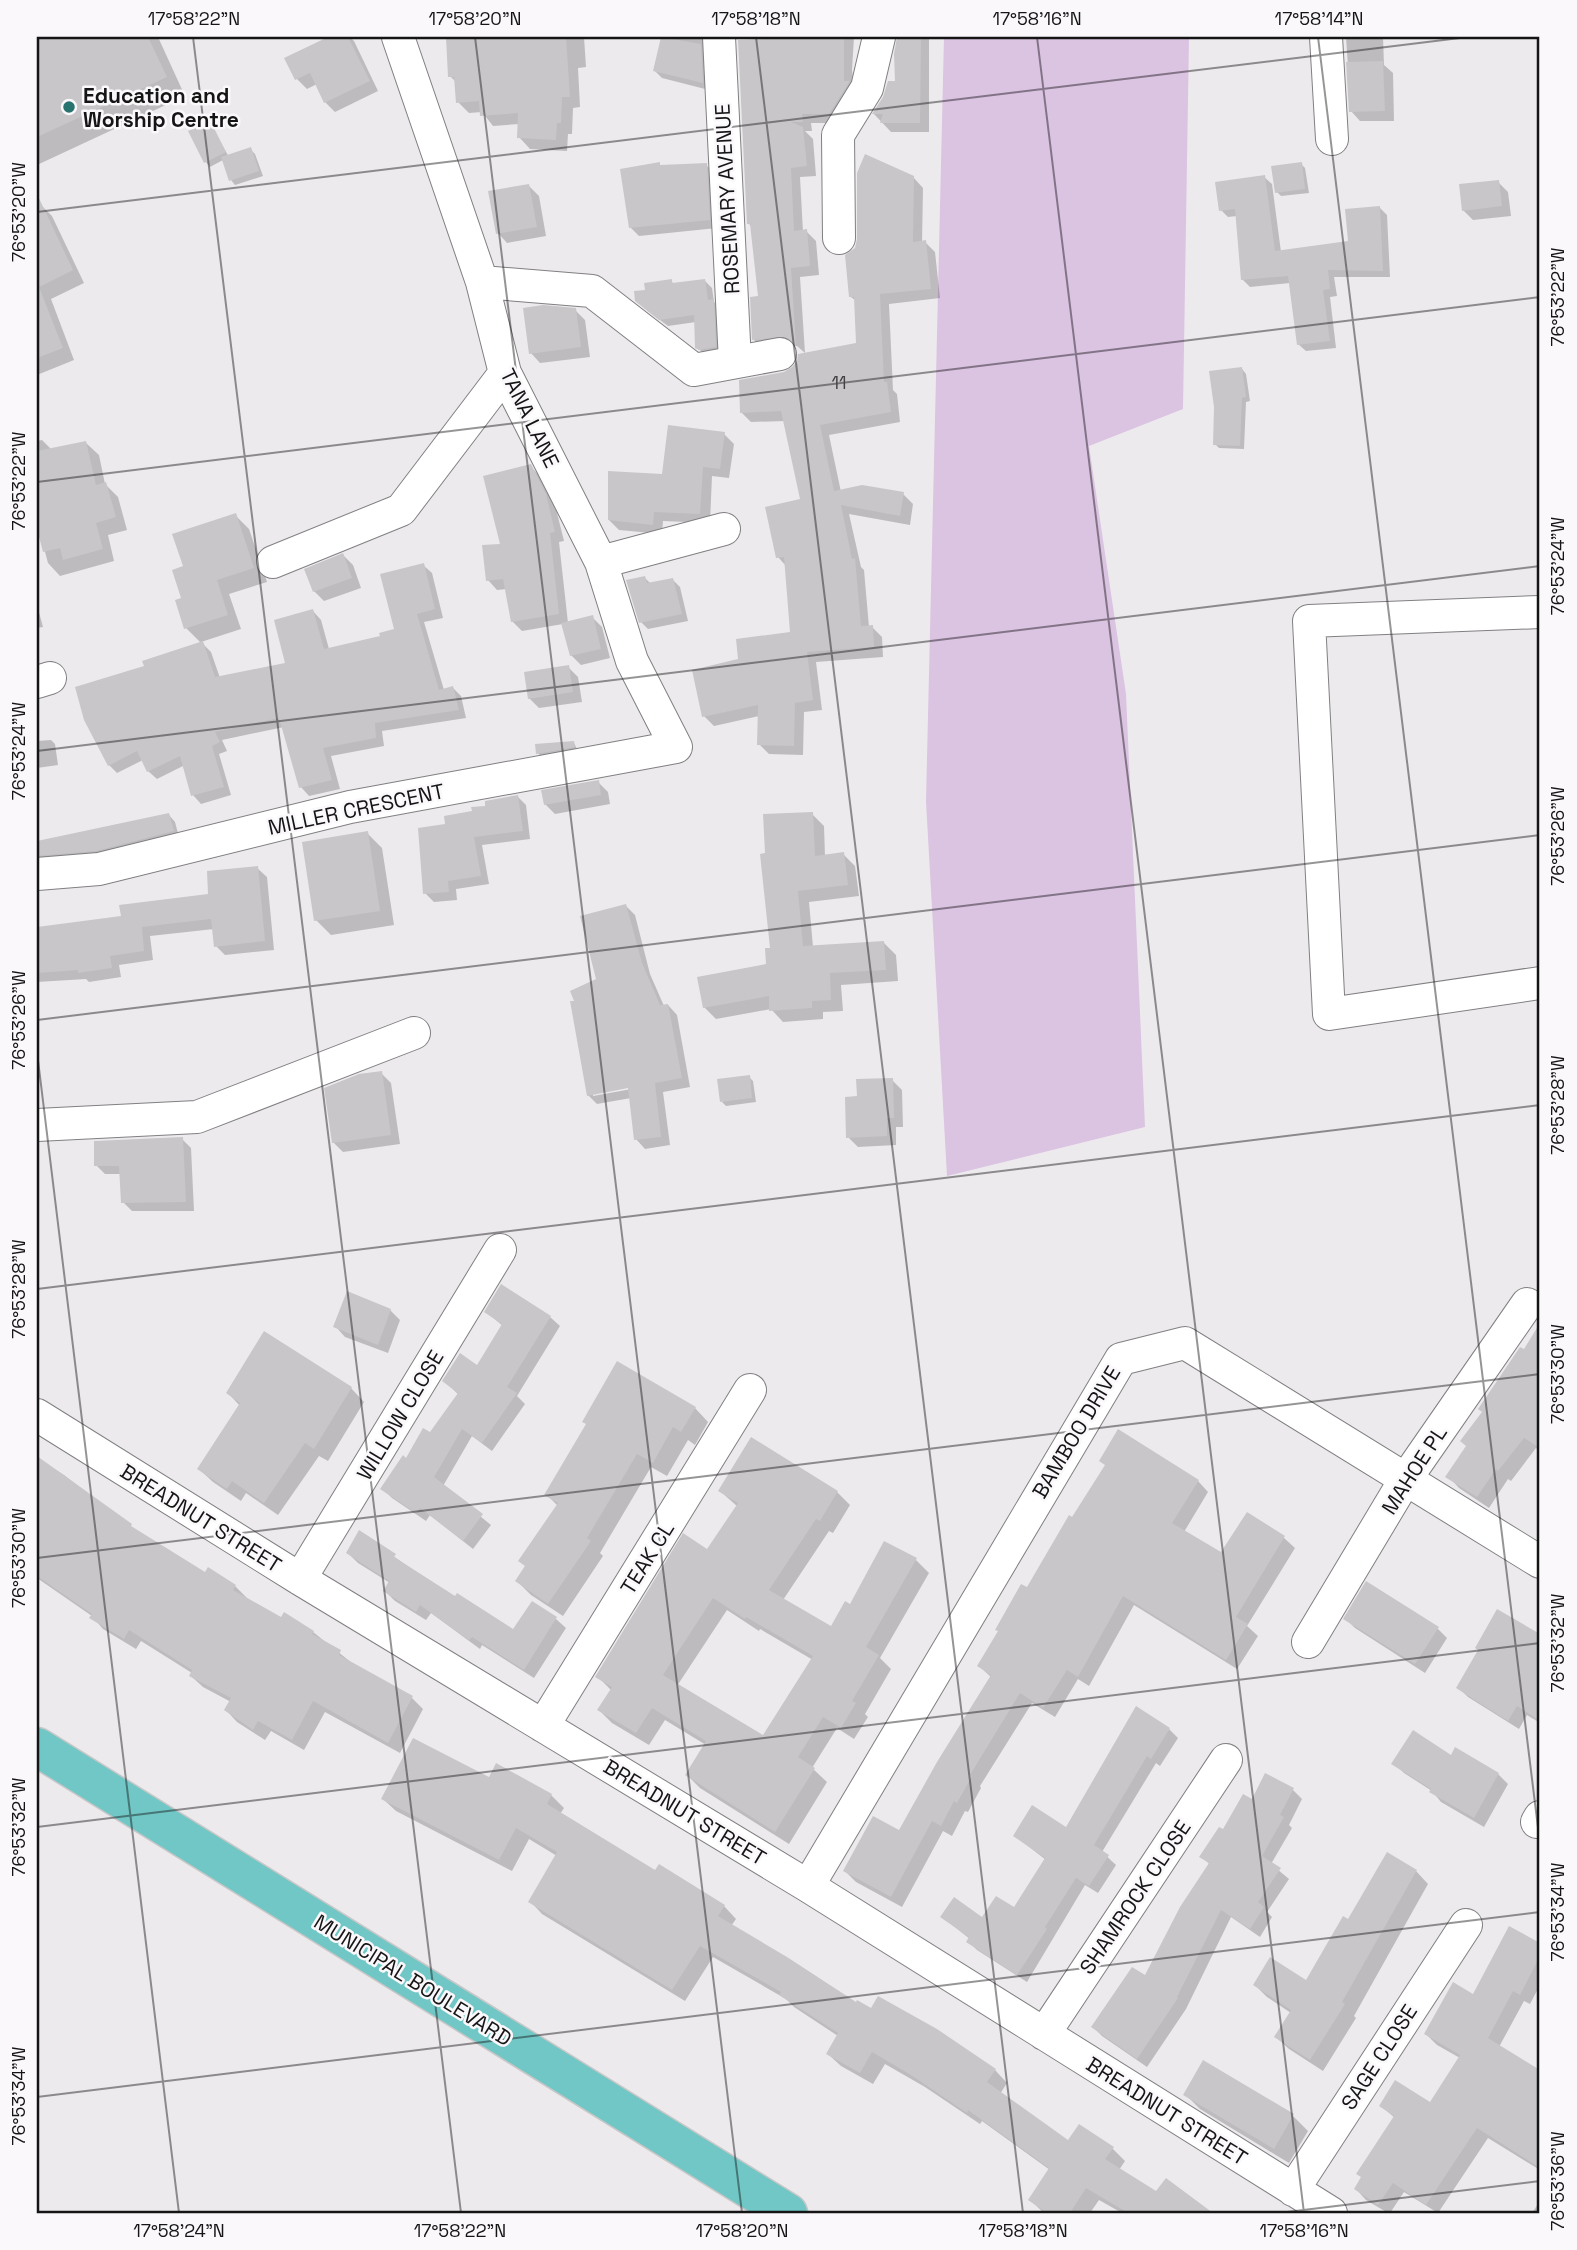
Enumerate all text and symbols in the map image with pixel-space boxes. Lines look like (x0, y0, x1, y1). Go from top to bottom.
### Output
text: 17°58'22"N (148, 7, 240, 30)
text: 17°58'20"N (428, 7, 522, 30)
text: 17°58'18"N (711, 7, 801, 30)
text: 17°58'16"N (992, 7, 1082, 30)
text: 17°58'14"N (1275, 7, 1363, 30)
place label: Education and Worship Centre (83, 82, 239, 133)
marker: Education and Worship Centre (61, 99, 77, 115)
street label: ROSEMARY AVENUE (709, 103, 745, 295)
text: 76°53'20"W (7, 162, 30, 262)
text: 76°53'22"W (1546, 247, 1569, 347)
street label: TANA LANE (494, 364, 566, 472)
house number: 11 (831, 371, 847, 394)
text: 76°53'22"W (7, 431, 30, 531)
text: 76°53'24"W (1546, 517, 1569, 615)
text: 76°53'24"W (7, 702, 30, 800)
street label: MILLER CRESCENT (265, 777, 447, 841)
text: 76°53'26"W (1546, 786, 1569, 886)
text: 76°53'26"W (7, 970, 30, 1070)
text: 76°53'28"W (1546, 1055, 1569, 1155)
text: 76°53'28"W (7, 1239, 30, 1339)
text: 76°53'30"W (1546, 1324, 1569, 1424)
street label: WILLOW CLOSE (351, 1345, 449, 1485)
street label: BAMBOO DRIVE (1026, 1361, 1126, 1503)
street label: MAHOE PL (1375, 1420, 1453, 1520)
street label: BREADNUT STREET (115, 1458, 287, 1578)
text: 76°53'30"W (7, 1508, 30, 1608)
street label: TEAK CL (614, 1517, 680, 1599)
text: 76°53'32"W (1546, 1593, 1569, 1693)
street label: BREADNUT STREET (599, 1753, 771, 1871)
text: 76°53'32"W (7, 1777, 30, 1877)
street label: SHAMROCK CLOSE (1073, 1815, 1197, 1979)
text: 76°53'34"W (1546, 1862, 1569, 1961)
street label: MUNICIPAL BOULEVARD (309, 1908, 517, 2052)
street label: SAGE CLOSE (1335, 1999, 1423, 2115)
text: 76°53'34"W (7, 2046, 30, 2145)
street label: BREADNUT STREET (1081, 2051, 1253, 2171)
text: 76°53'36"W (1546, 2131, 1569, 2231)
text: 17°58'24"N (133, 2219, 225, 2242)
text: 17°58'22"N (414, 2219, 506, 2242)
text: 17°58'20"N (695, 2219, 789, 2242)
text: 17°58'18"N (978, 2219, 1068, 2242)
text: 17°58'16"N (1259, 2219, 1349, 2242)

